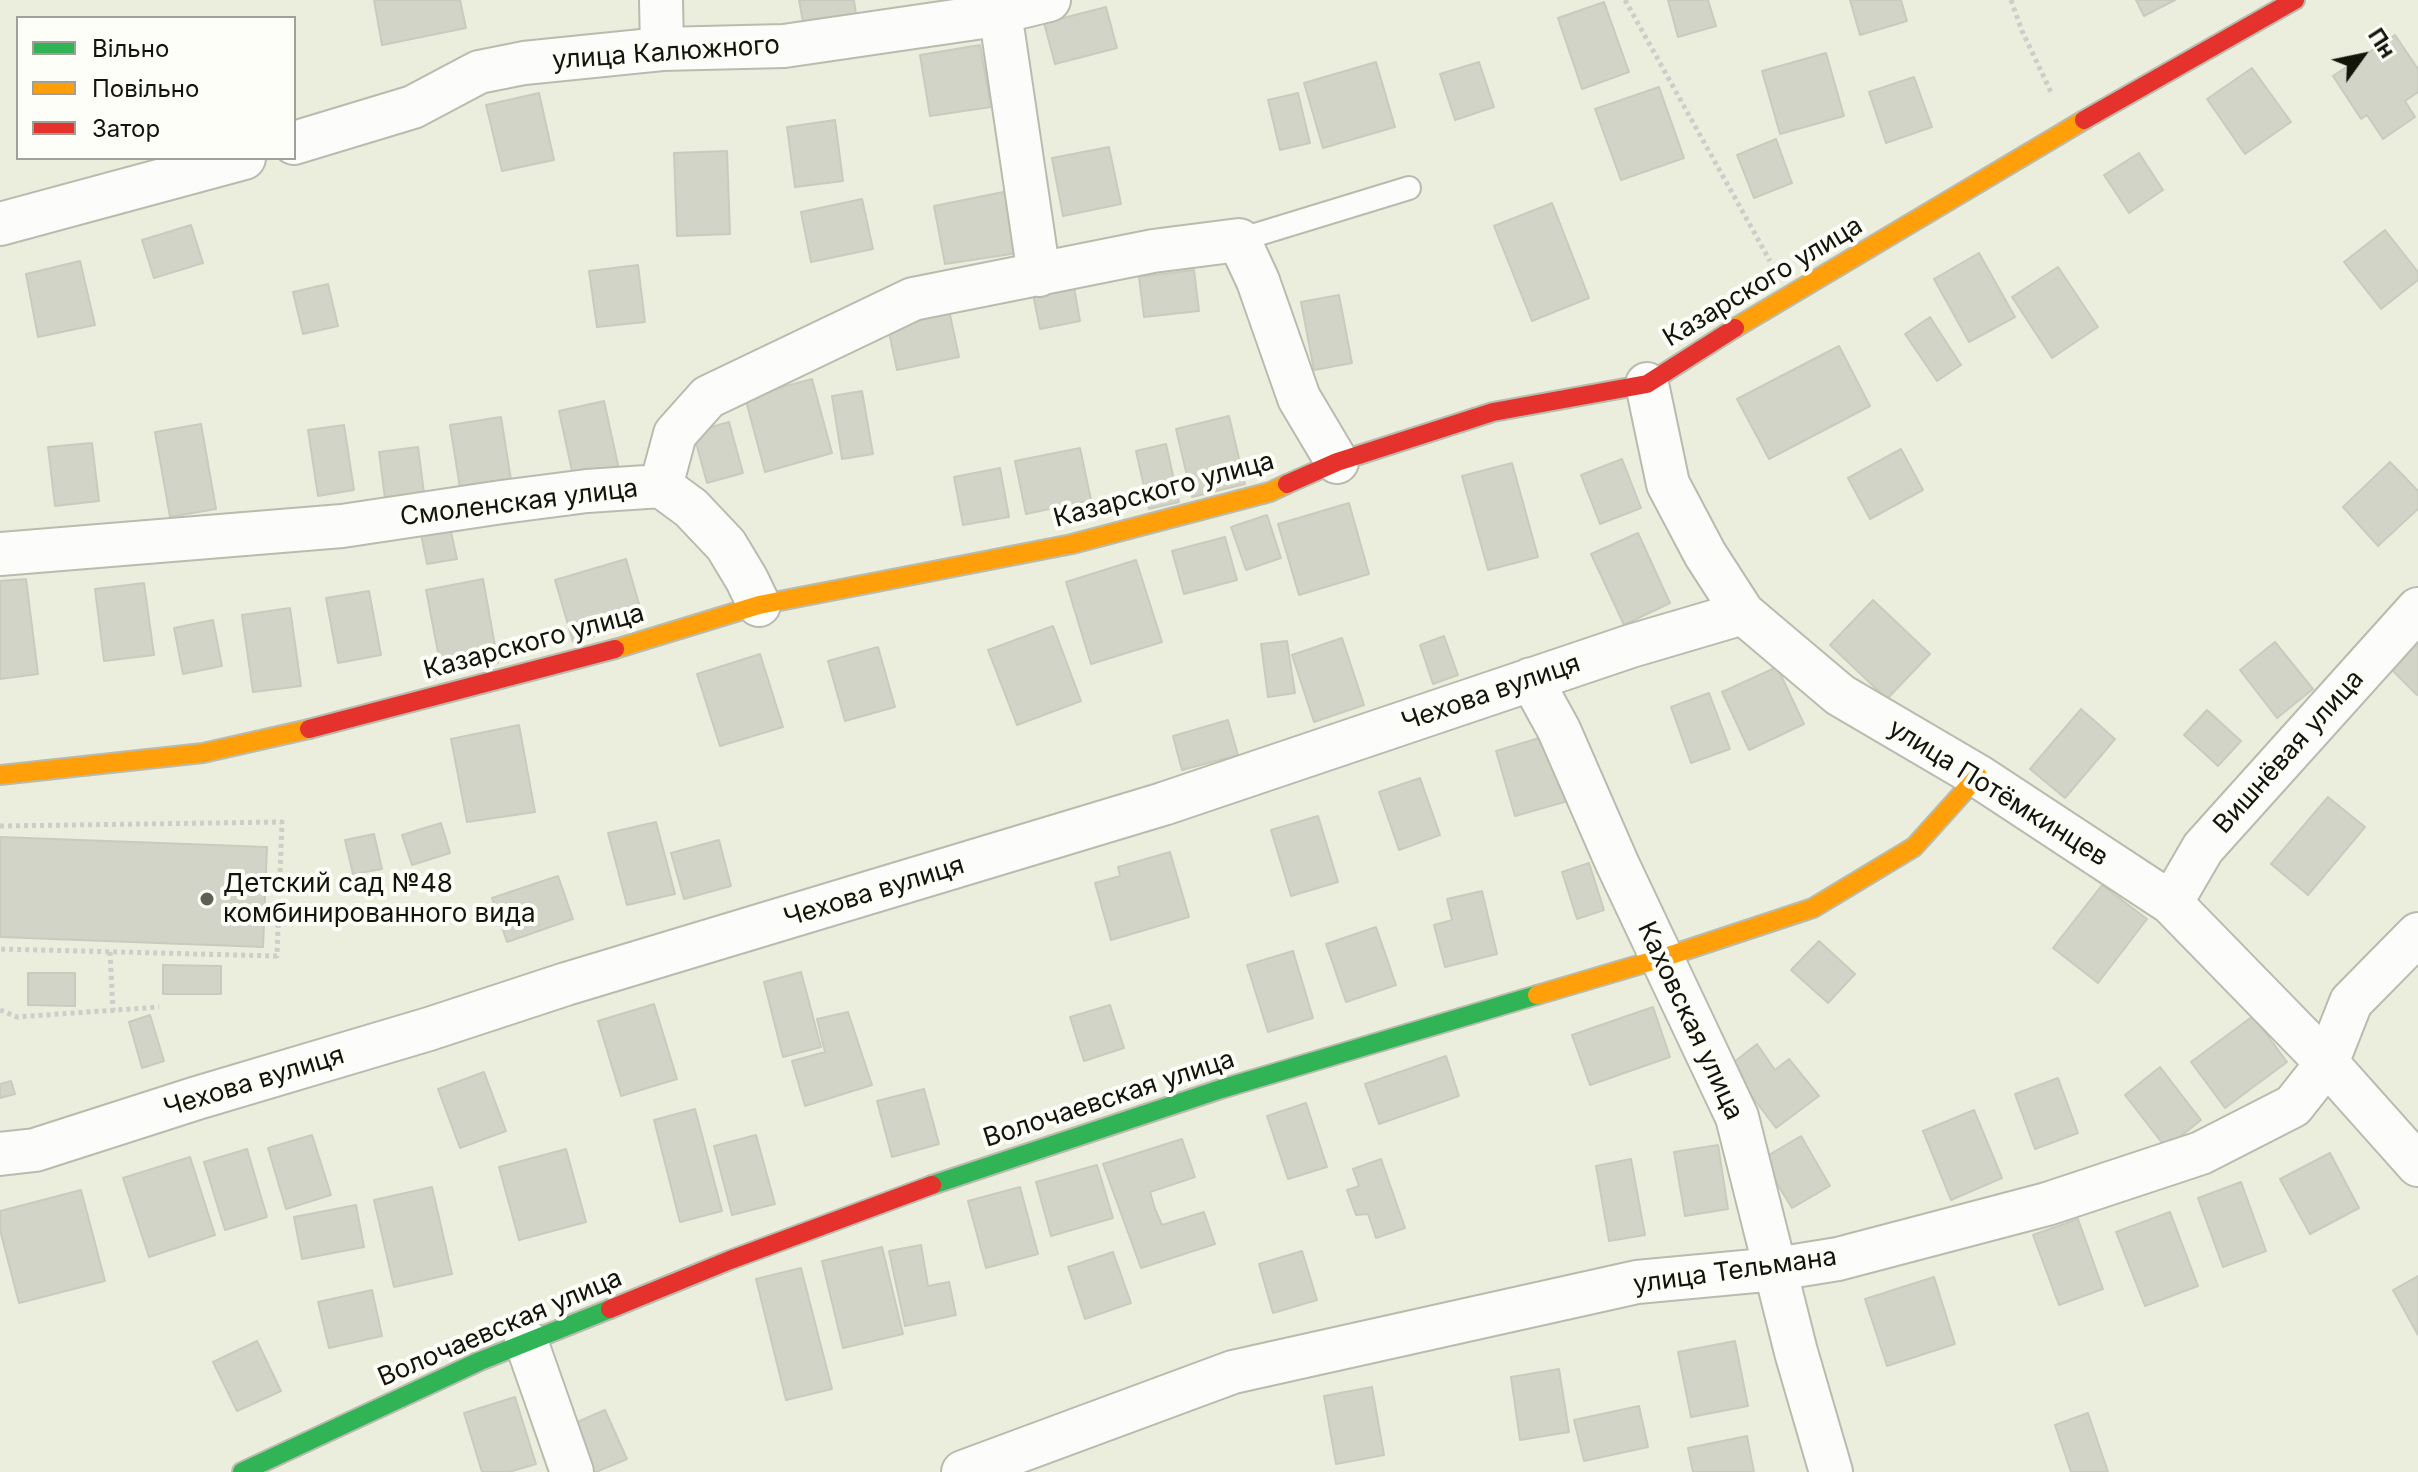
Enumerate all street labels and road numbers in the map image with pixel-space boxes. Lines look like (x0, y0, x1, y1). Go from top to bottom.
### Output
street label: улица Калюжного (551, 29, 781, 77)
street label: Казарского улица (1658, 210, 1868, 354)
street label: Казарского улица (1050, 446, 1278, 534)
street label: Смоленская улица (398, 473, 640, 533)
street label: Казарского улица (420, 598, 648, 686)
street label: Чехова вулиця (1398, 648, 1584, 738)
street label: Вишнёвая улица (2207, 664, 2371, 840)
street label: улица Потёмкинцев (1882, 713, 2114, 873)
street label: Чехова вулиця (780, 850, 968, 934)
street label: Каховская улица (1630, 917, 1750, 1125)
street label: Чехова вулиця (160, 1040, 348, 1124)
street label: Волочаевская улица (980, 1044, 1238, 1154)
street label: улица Тельмана (1631, 1241, 1839, 1301)
street label: Волочаевская улица (373, 1262, 627, 1394)

